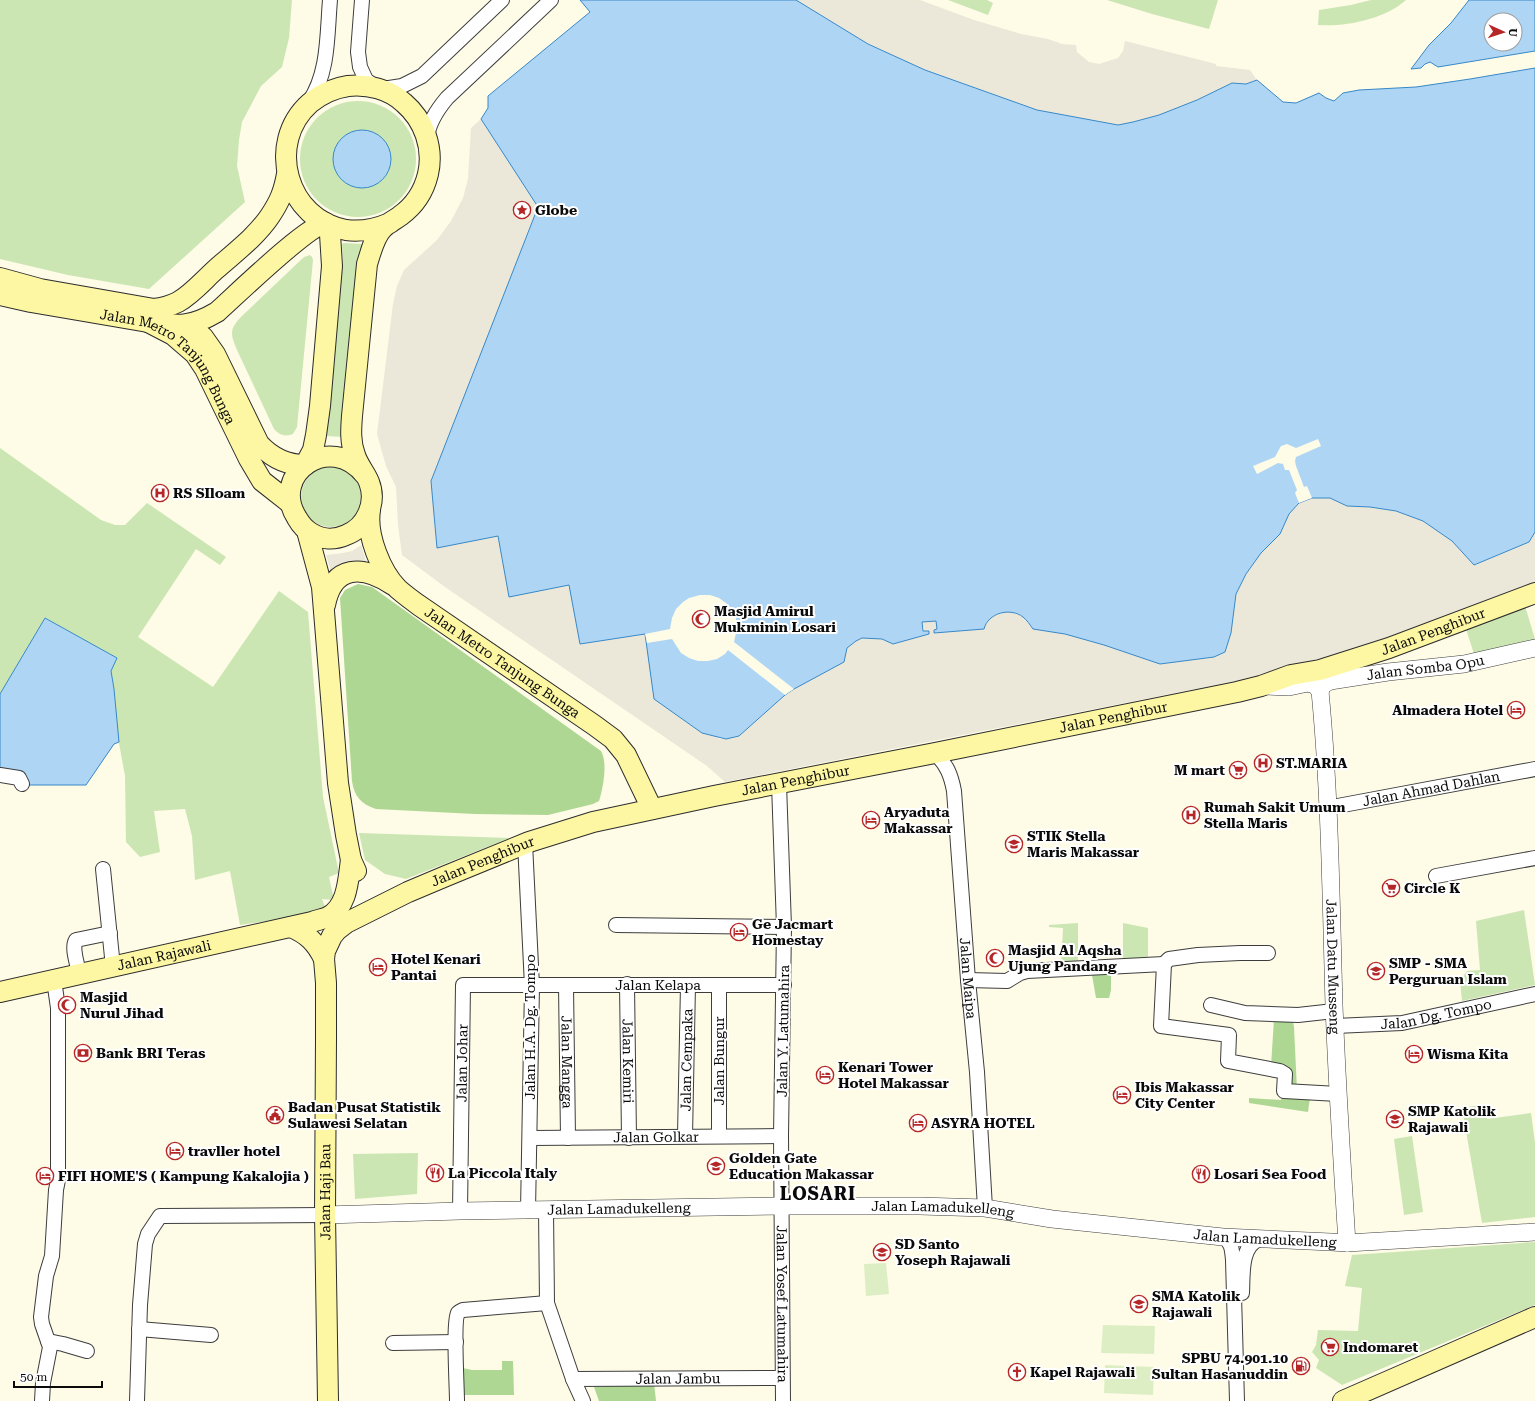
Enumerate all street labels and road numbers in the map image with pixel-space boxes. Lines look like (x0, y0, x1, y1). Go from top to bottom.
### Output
street label: Jalan Metro Tanjung Bunga (99, 306, 239, 427)
street label: Jalan Metro Tanjung Bunga (422, 604, 584, 721)
street label: Jalan Penghibur (1379, 604, 1488, 658)
street label: Jalan Somba Opu (1365, 652, 1486, 683)
street label: Jalan Penghibur (1058, 698, 1169, 736)
street label: Jalan Penghibur (740, 762, 851, 799)
street label: Jalan Ahmad Dahlan (1361, 768, 1501, 809)
street label: Jalan Penghibur (429, 833, 536, 889)
street label: Jalan Datu Musseng (1323, 899, 1343, 1035)
street label: Jalan Rajawali (115, 937, 213, 974)
street label: Jalan Maipa (957, 937, 980, 1020)
street label: Jalan H.A. Dg. Tompo (522, 954, 538, 1100)
street label: Jalan Y. Latumahira (774, 964, 792, 1097)
street label: Jalan Kelapa (615, 977, 701, 993)
street label: Jalan Dg. Tompo (1380, 996, 1493, 1032)
street label: Jalan Cempaka (677, 1008, 696, 1112)
street label: Jalan Mangga (558, 1015, 576, 1109)
street label: Jalan Bungur (711, 1016, 727, 1106)
street label: Jalan Kemiri (619, 1019, 637, 1104)
street label: Jalan Johar (453, 1023, 470, 1102)
street label: Jalan Golkar (613, 1129, 699, 1145)
street label: Jalan Haji Bau (317, 1143, 333, 1240)
street label: Jalan Lamadukelleng (871, 1198, 1016, 1221)
street label: Jalan Lamadukelleng (547, 1199, 691, 1218)
street label: Jalan Yosef Latumahira (774, 1225, 791, 1383)
street label: Jalan Lamadukelleng (1193, 1226, 1337, 1250)
street label: Jalan Jambu (635, 1370, 721, 1387)

